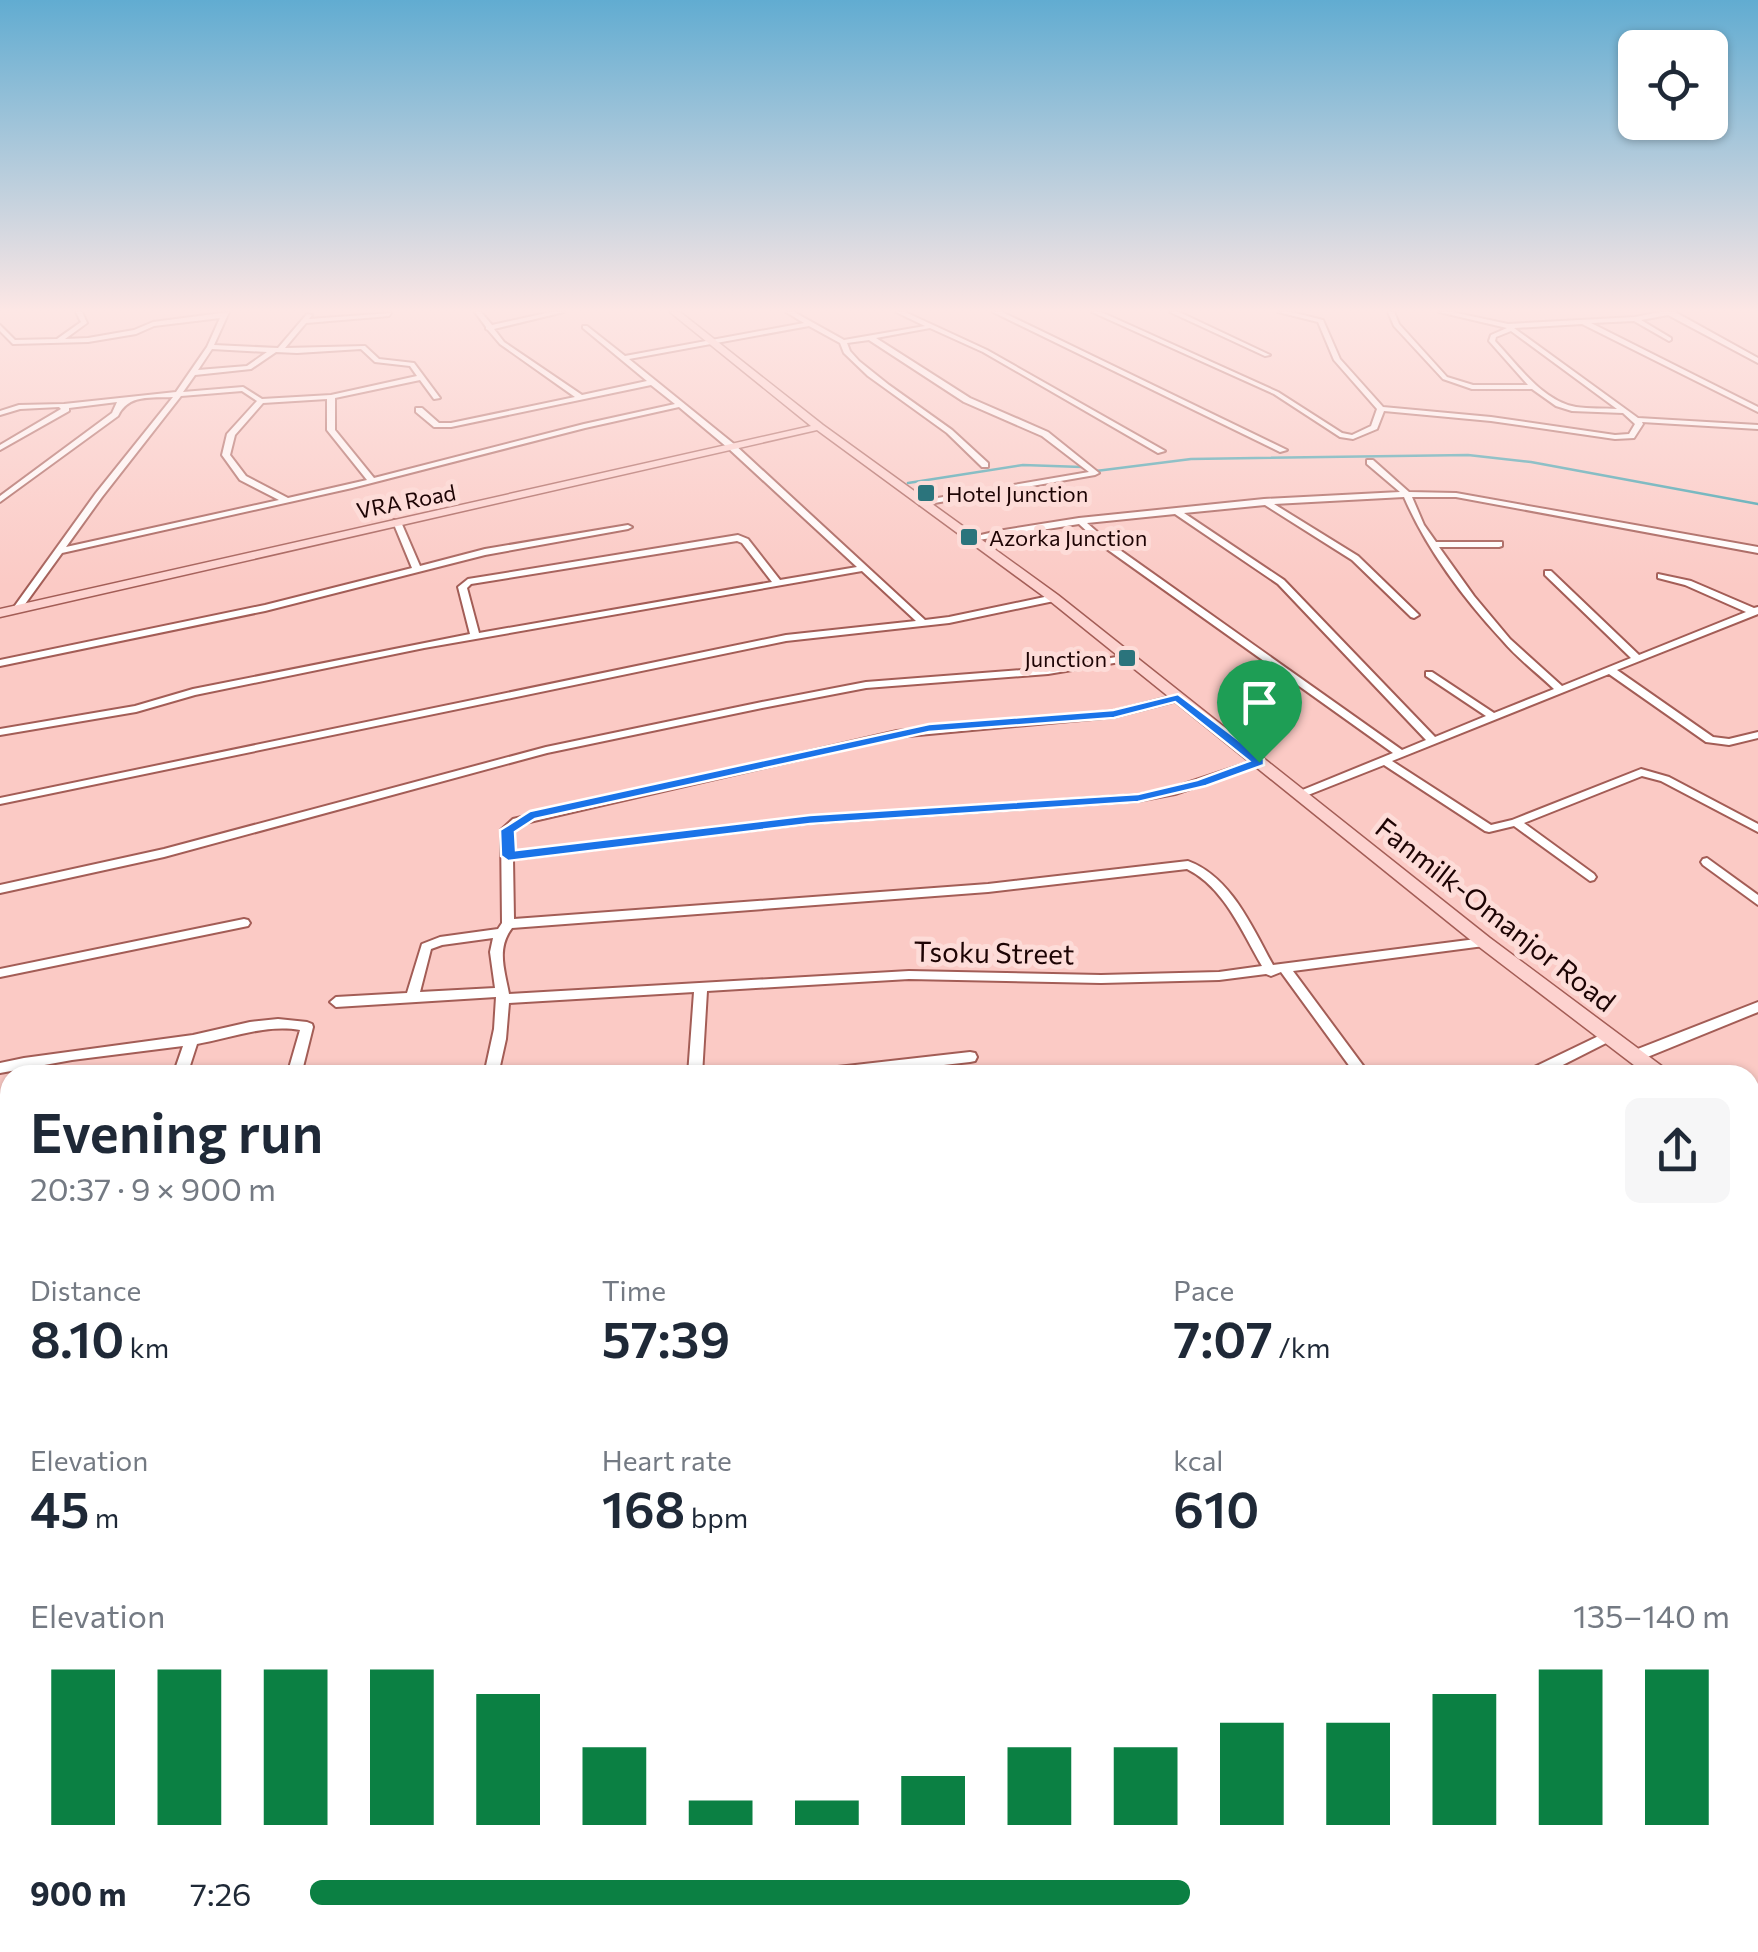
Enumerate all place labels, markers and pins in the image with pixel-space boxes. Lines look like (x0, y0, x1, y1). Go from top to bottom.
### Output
place label: Hotel Junction (946, 480, 1088, 507)
marker: Hotel Junction (915, 482, 937, 504)
place label: Azorka Junction (989, 524, 1147, 551)
marker: Azorka Junction (958, 526, 980, 548)
place label: Junction (1024, 645, 1107, 672)
marker: Junction (1116, 647, 1138, 669)
pin (1217, 660, 1302, 763)

